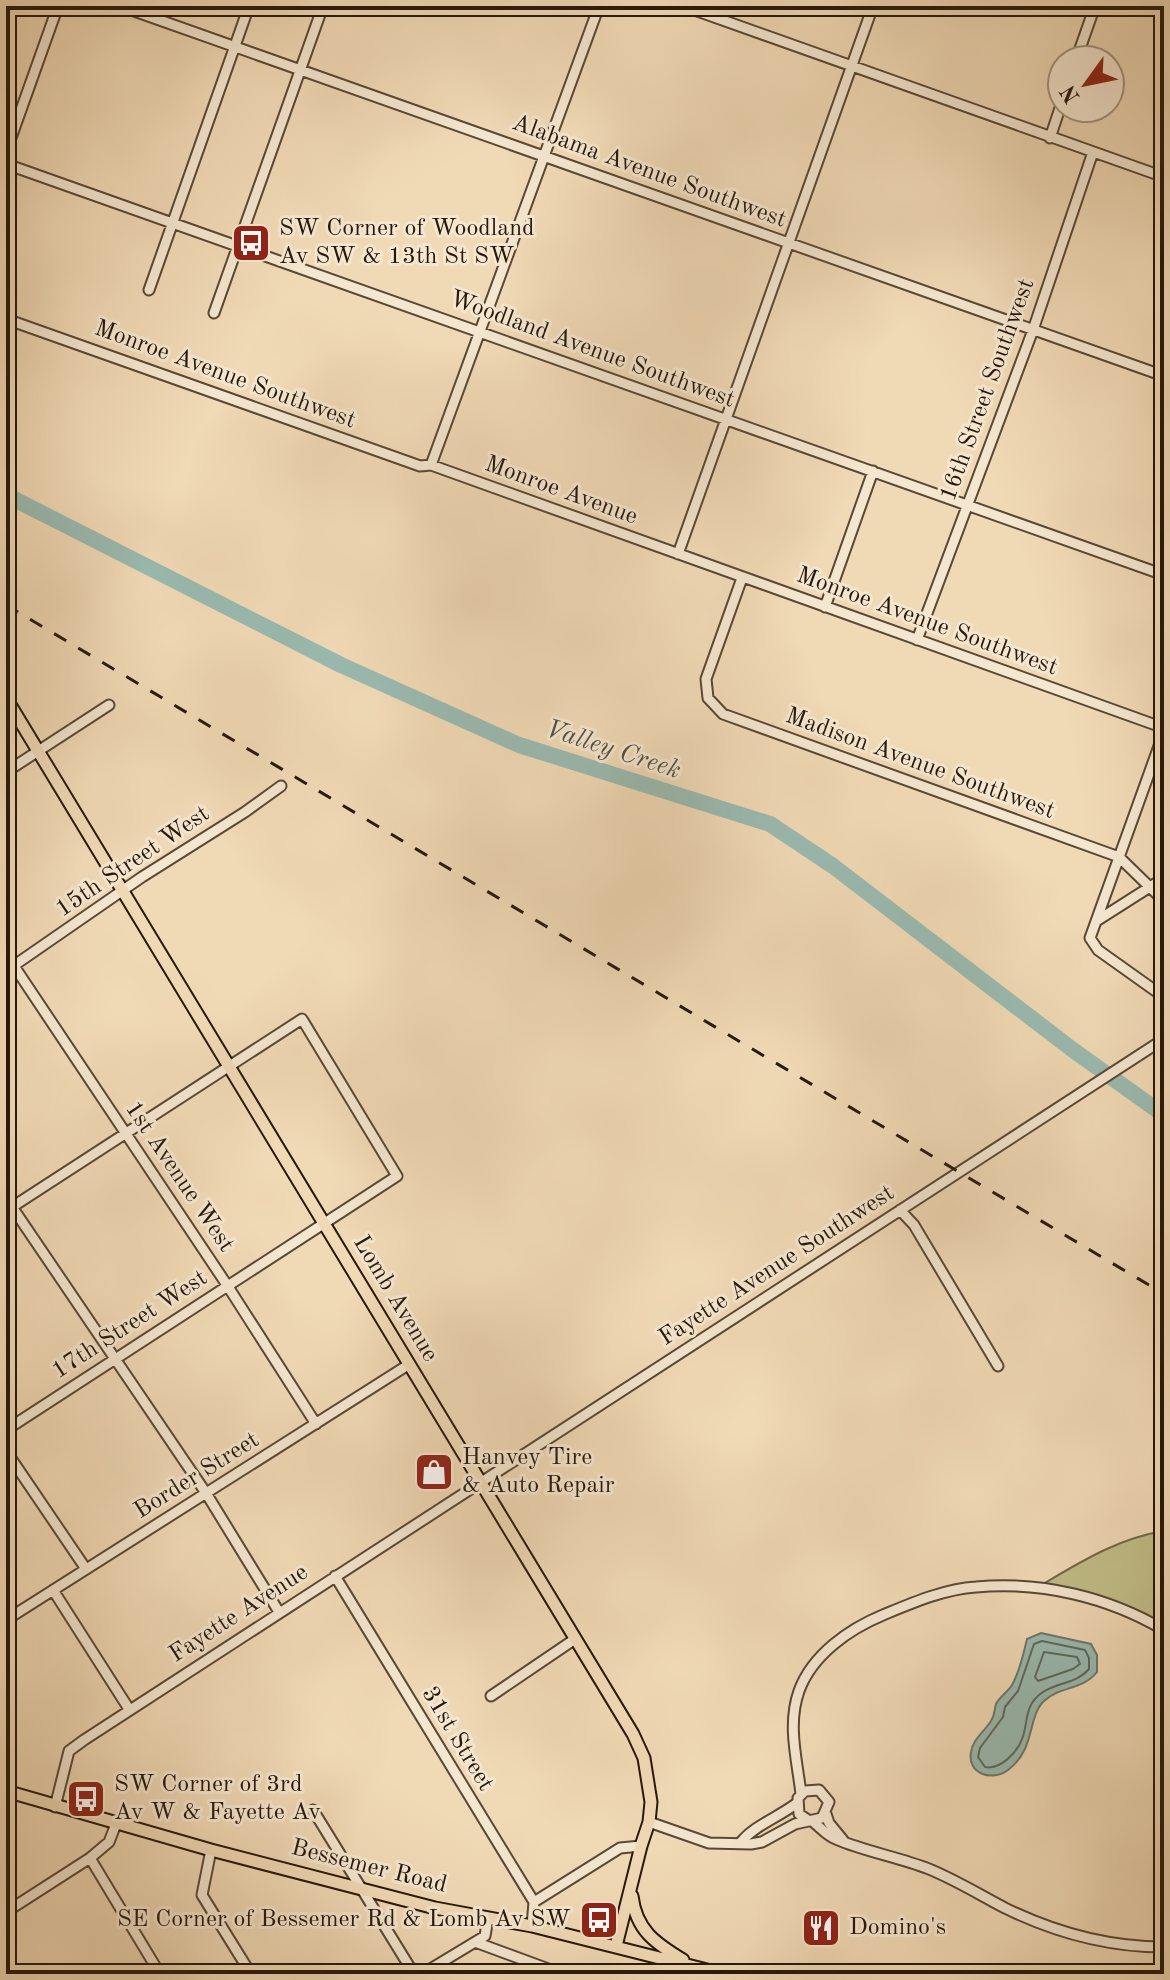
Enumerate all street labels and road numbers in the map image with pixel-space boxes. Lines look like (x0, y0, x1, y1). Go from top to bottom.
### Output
street label: Alabama Avenue Southwest (509, 111, 789, 233)
street label: 16th Street Southwest (937, 276, 1039, 504)
street label: Woodland Avenue Southwest (446, 287, 738, 413)
street label: Monroe Avenue Southwest (91, 317, 359, 433)
street label: Monroe Avenue (481, 452, 641, 530)
street label: Monroe Avenue Southwest (793, 564, 1061, 680)
street label: Madison Avenue Southwest (782, 704, 1058, 824)
street label: 15th Street West (52, 802, 214, 922)
street label: 1st Avenue West (120, 1098, 238, 1256)
street label: Fayette Avenue Southwest (655, 1181, 899, 1351)
street label: Lomb Avenue (348, 1232, 442, 1366)
street label: 17th Street West (48, 1266, 212, 1384)
street label: Border Street (130, 1428, 264, 1524)
street label: Fayette Avenue (166, 1560, 312, 1668)
street label: 31st Street (417, 1683, 497, 1795)
street label: Bessemer Road (289, 1836, 449, 1898)

